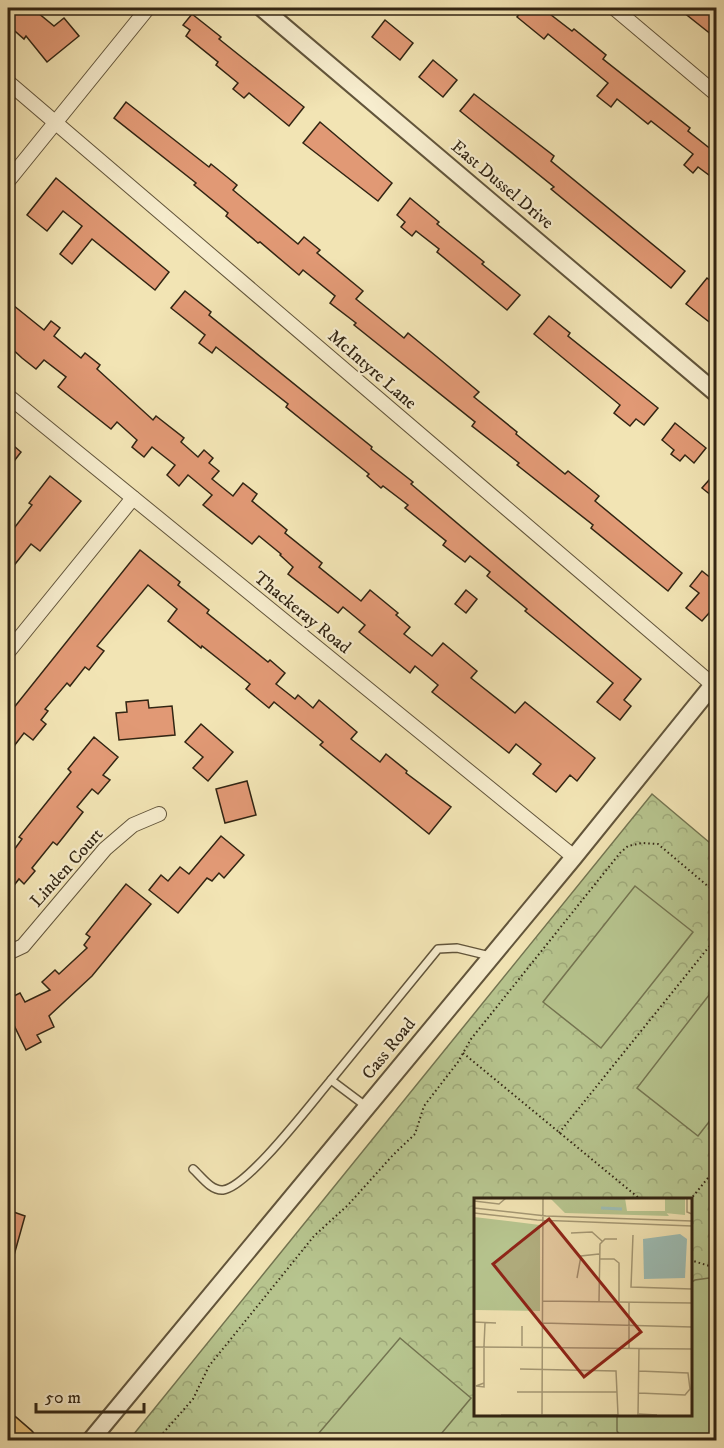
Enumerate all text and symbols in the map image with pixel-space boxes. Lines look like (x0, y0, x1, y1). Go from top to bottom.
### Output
street label: East Dussel Drive (446, 136, 558, 234)
street label: McIntyre Lane (323, 326, 421, 414)
street label: Thackeray Road (249, 567, 355, 659)
street label: Linden Court (26, 824, 108, 912)
street label: Cass Road (358, 1014, 420, 1084)
inset map (474, 1198, 691, 1415)
scale bar (36, 1376, 144, 1414)
text: 50 m (45, 1387, 81, 1409)

